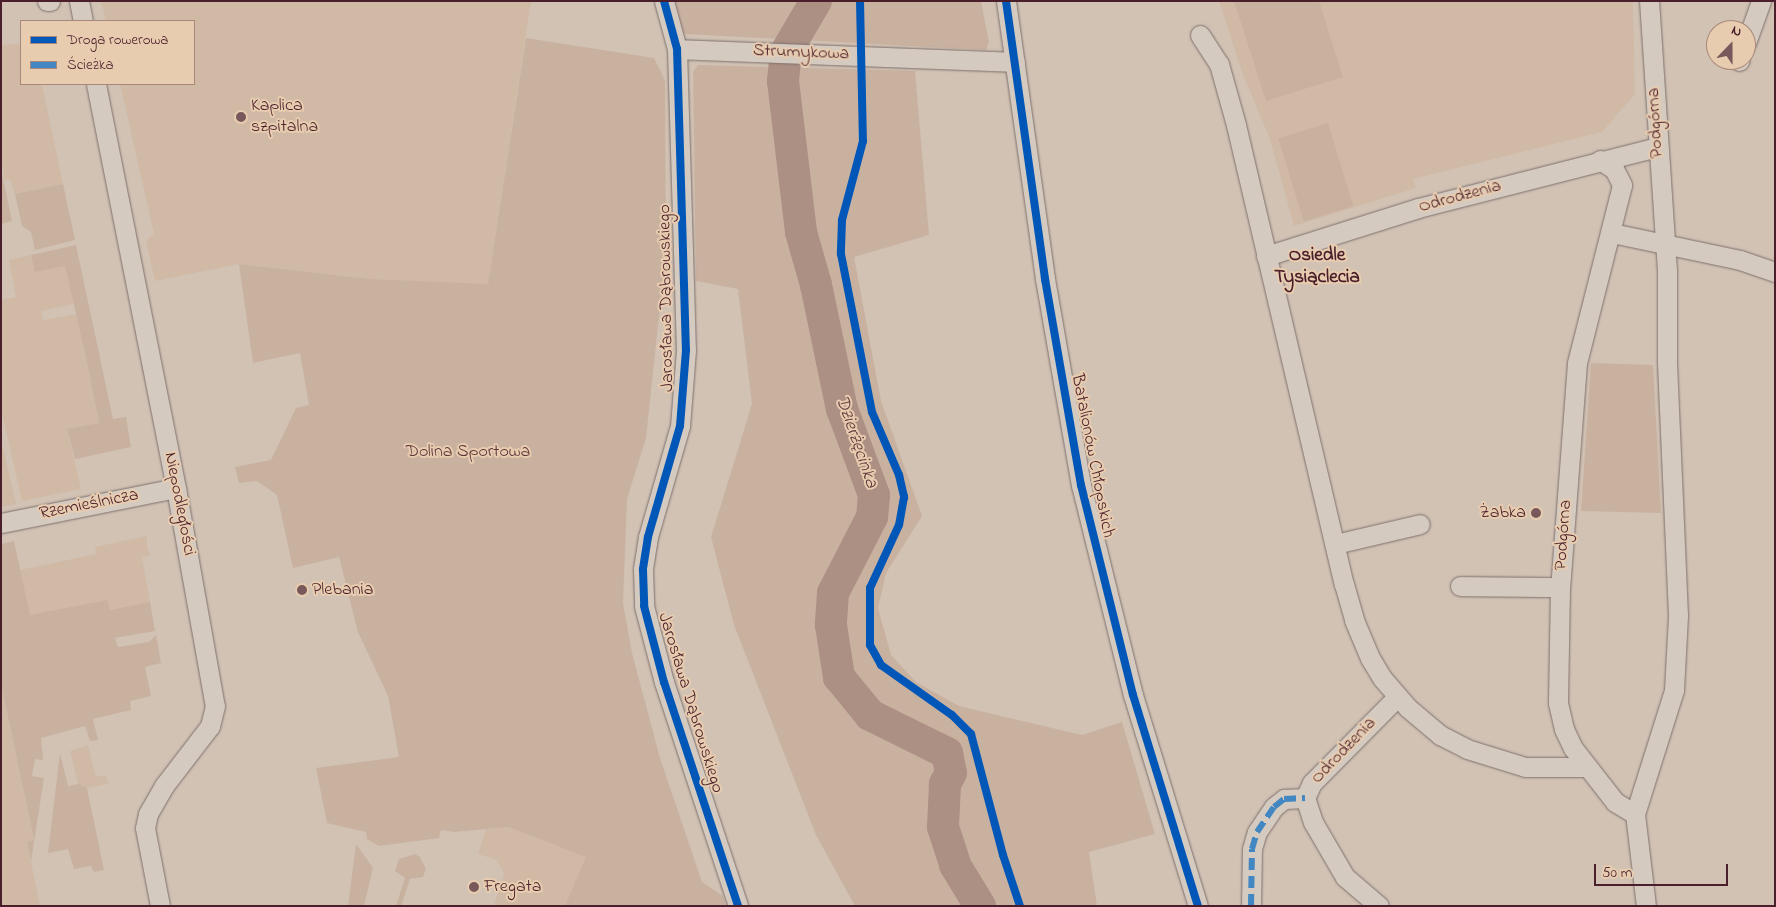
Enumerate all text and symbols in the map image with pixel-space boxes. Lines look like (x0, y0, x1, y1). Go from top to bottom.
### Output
legend (20, 20, 195, 85)
north arrow (1706, 20, 1756, 70)
text: N (1728, 20, 1745, 43)
text: Droga rowerowa (67, 29, 168, 51)
street label: Strumykowa (753, 41, 849, 65)
text: Ścieżka (67, 54, 114, 76)
street label: Podgórna (1643, 87, 1669, 159)
place label: Kaplica szpitalna (251, 96, 318, 138)
marker: Kaplica szpitalna (235, 111, 247, 123)
street label: Odrodzenia (1416, 176, 1504, 218)
street label: Jarosława Dąbrowskiego (655, 204, 679, 392)
district label: Osiedle Tysiąclecia (1274, 245, 1360, 289)
street label: Batalionów Chłopskich (1066, 372, 1118, 540)
water label: Dzierżęcinka (830, 393, 882, 491)
park label: Dolina Sportowa (406, 441, 530, 463)
street label: Niepodległości (158, 450, 200, 558)
street label: Rzemieślnicza (38, 485, 140, 525)
street label: Podgórna (1551, 499, 1577, 571)
place label: Żabka (1479, 502, 1526, 524)
marker: Żabka (1530, 507, 1542, 519)
place label: Plebania (312, 579, 373, 601)
marker: Plebania (296, 584, 308, 596)
street label: Jarosława Dąbrowskiego (652, 610, 728, 796)
street label: Odrodzenia (1307, 713, 1381, 789)
scale bar (1596, 854, 1730, 886)
text: 50 m (1602, 862, 1632, 884)
place label: Fregata (484, 876, 541, 898)
marker: Fregata (468, 881, 480, 893)

